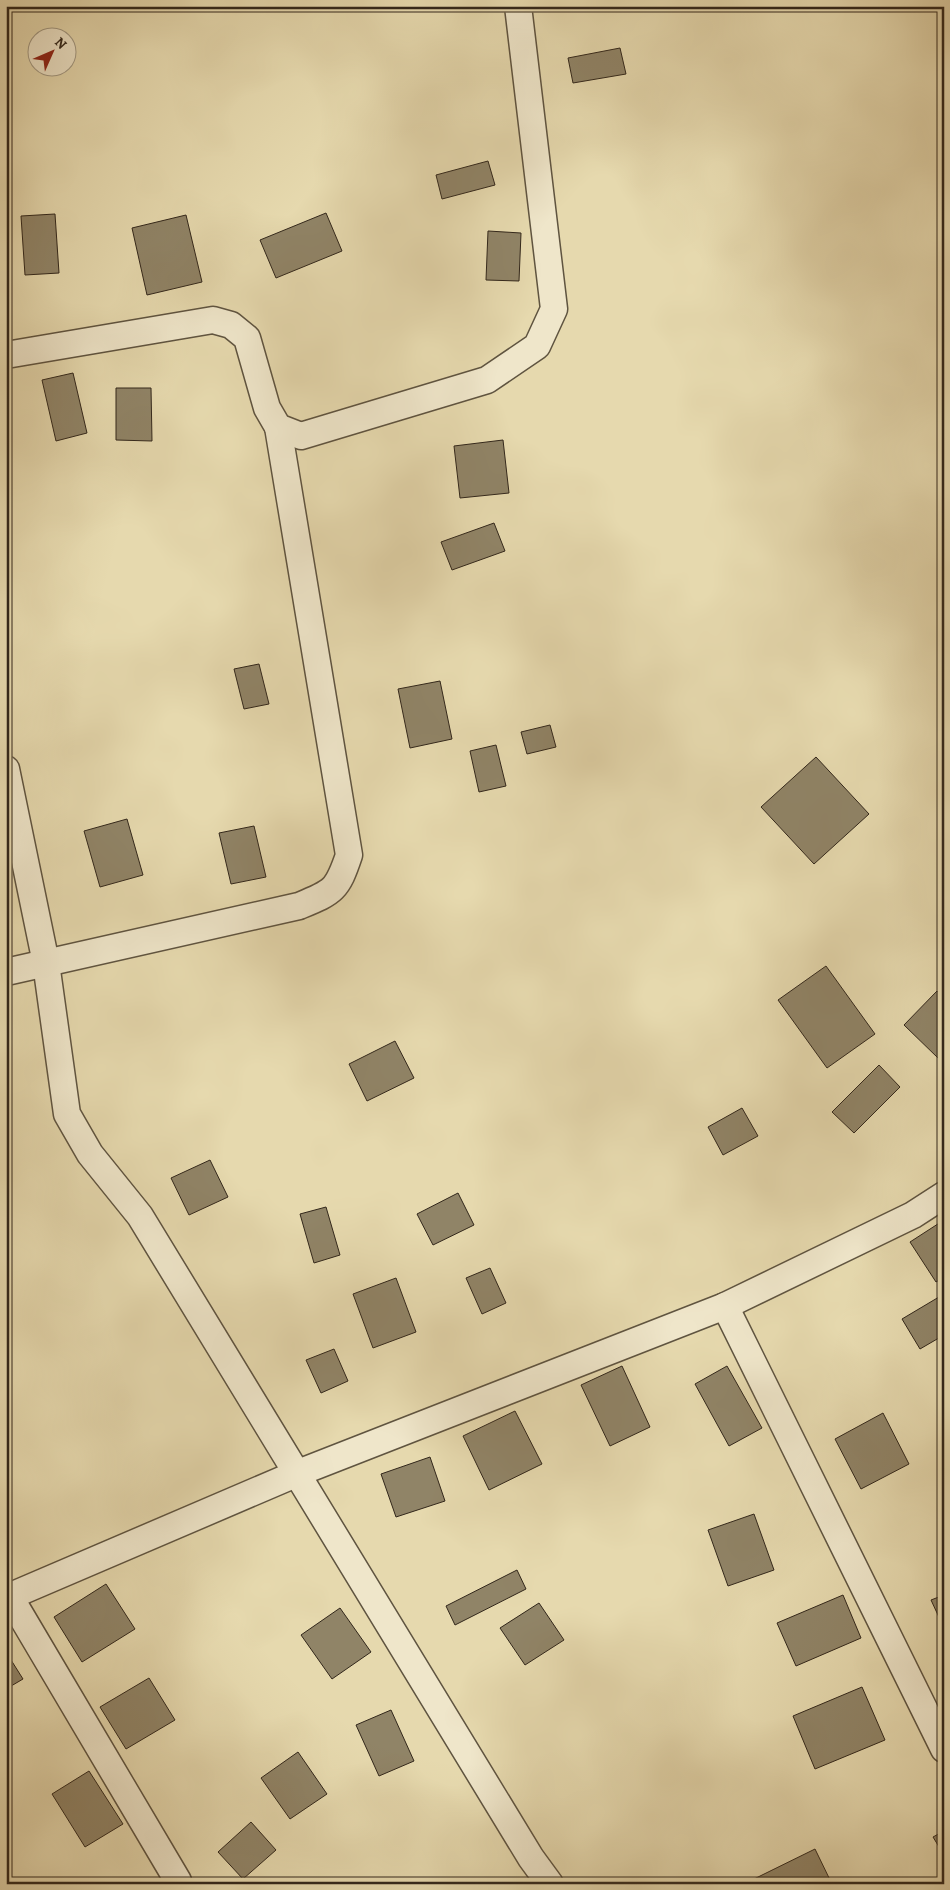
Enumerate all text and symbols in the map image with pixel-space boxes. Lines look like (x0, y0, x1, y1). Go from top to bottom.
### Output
north arrow (28, 28, 78, 78)
text: N (51, 33, 71, 53)

